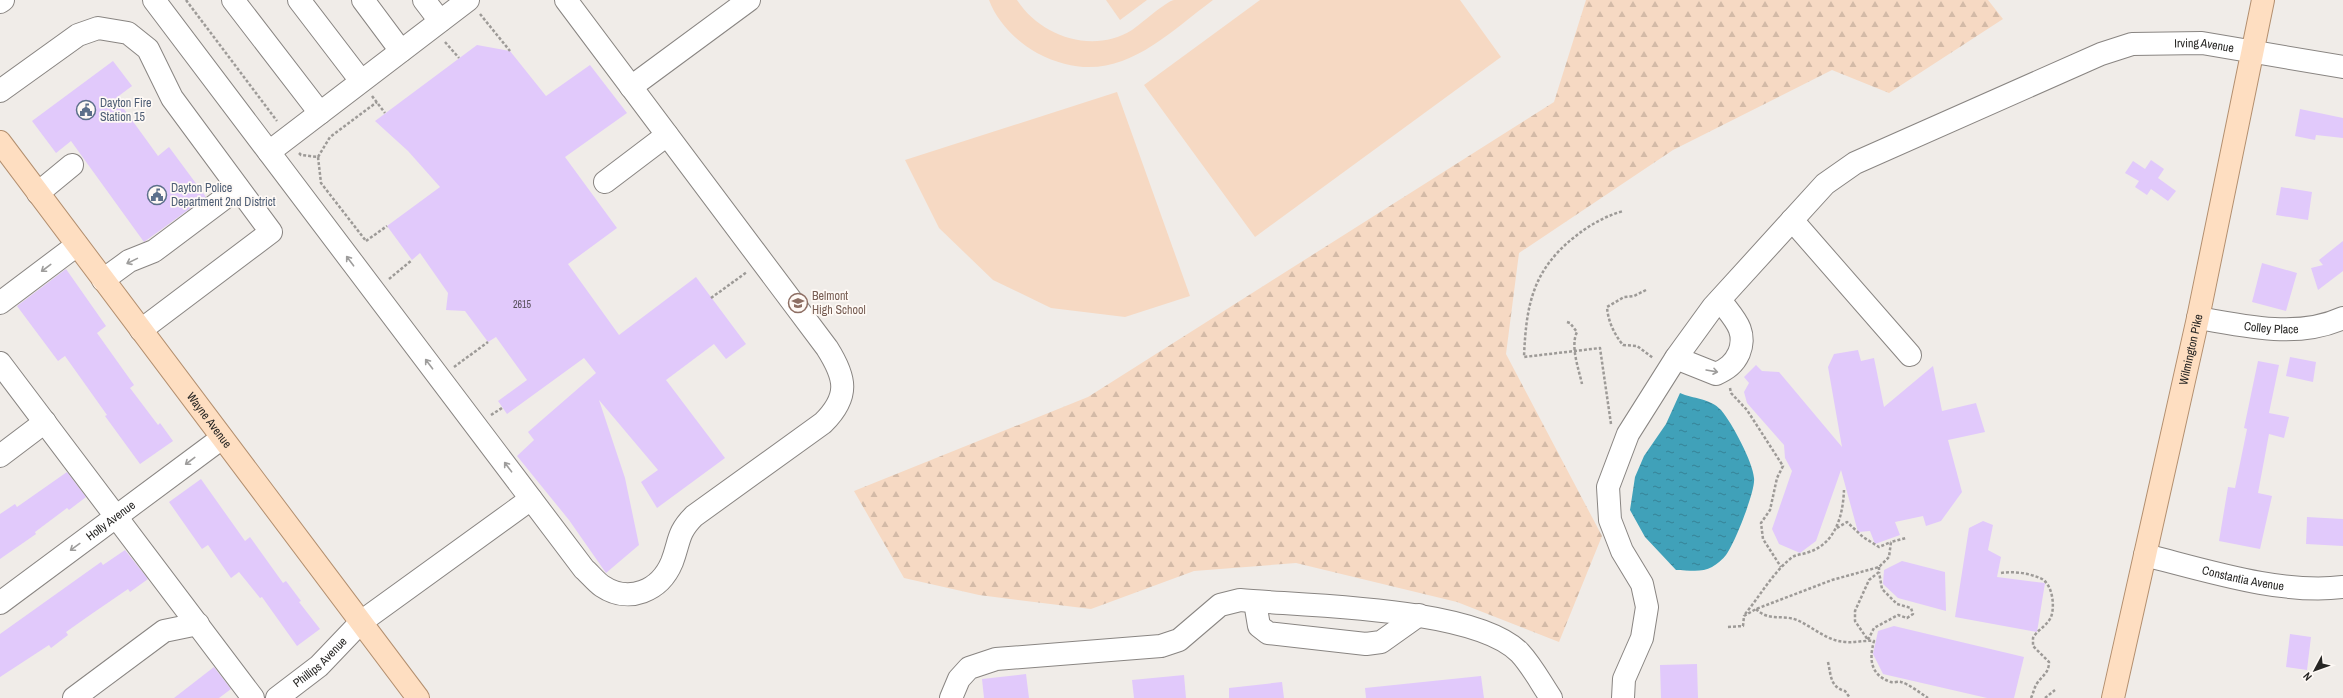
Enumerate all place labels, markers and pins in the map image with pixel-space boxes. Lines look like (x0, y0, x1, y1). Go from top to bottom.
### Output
place label: Dayton Fire Station 15 (100, 95, 151, 125)
public building icon: Dayton Fire Station 15 (75, 99, 97, 121)
place label: Dayton Police Department 2nd District (171, 180, 276, 210)
public building icon: Dayton Police Department 2nd District (146, 184, 168, 206)
place label: Belmont High School (812, 288, 866, 318)
school or university icon: Belmont High School (787, 292, 809, 314)

